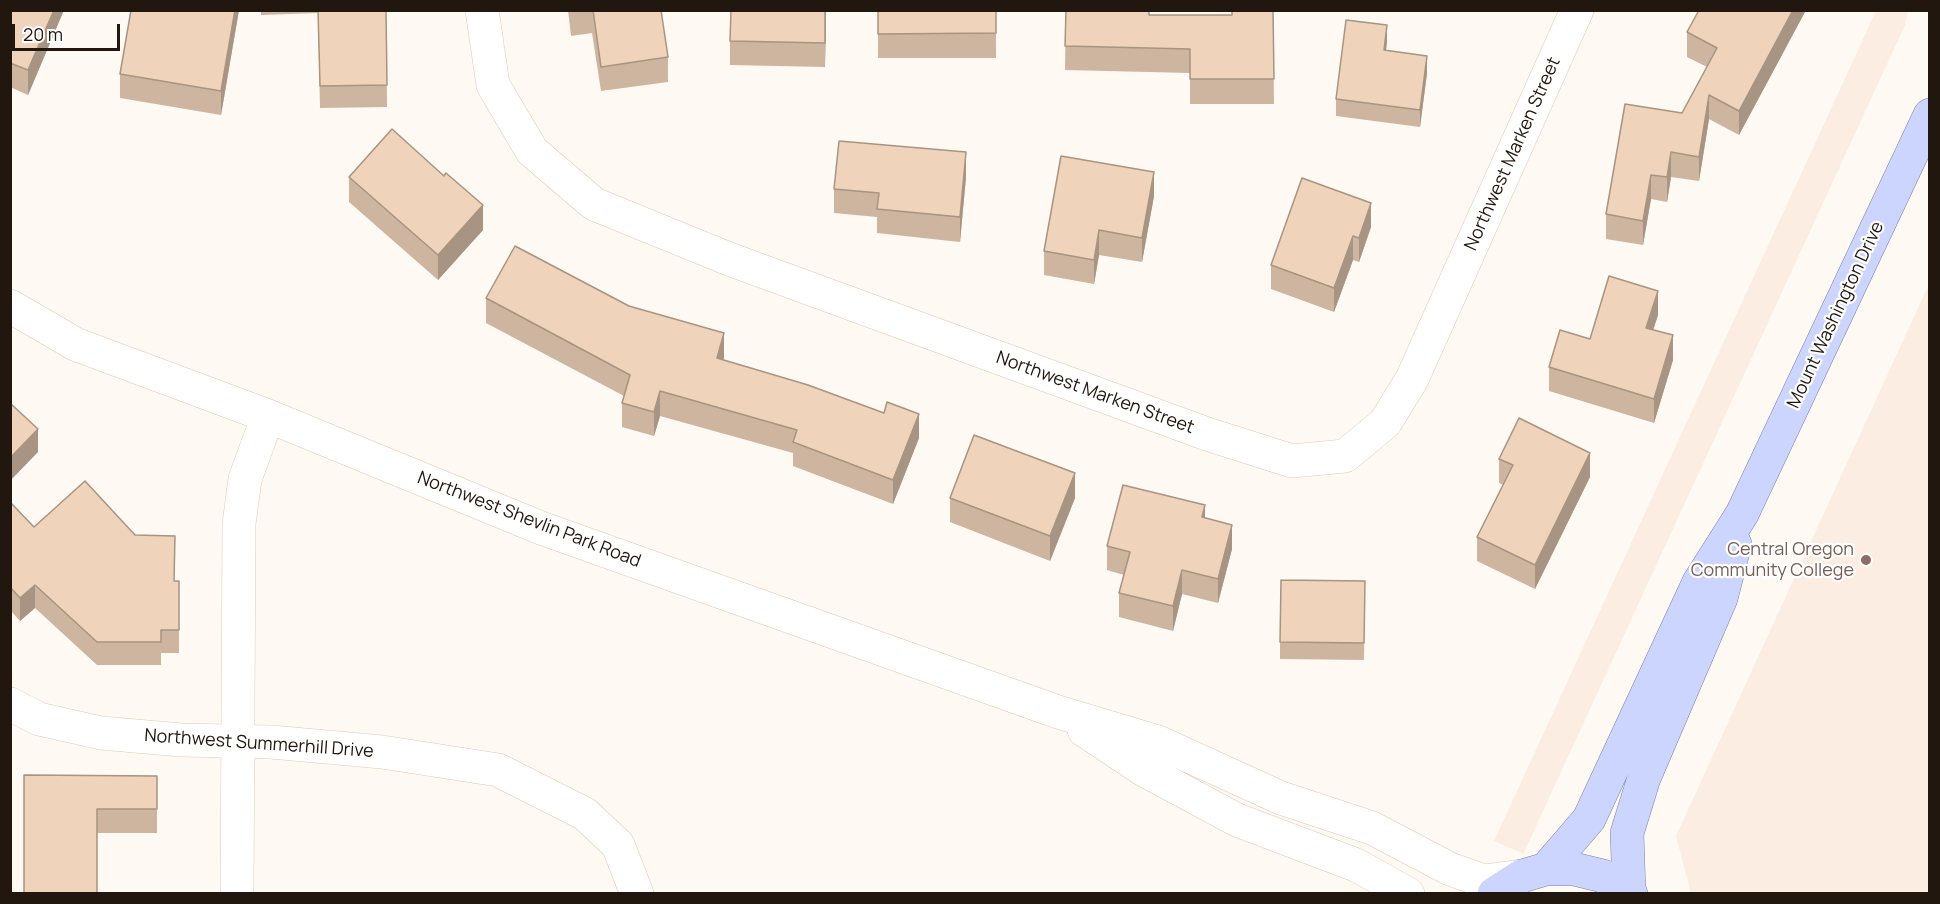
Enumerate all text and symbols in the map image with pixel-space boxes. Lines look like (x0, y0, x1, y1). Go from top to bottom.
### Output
scale bar (15, 12, 123, 50)
text: 20 m (23, 22, 63, 46)
street label: Northwest Marken Street (1461, 54, 1565, 254)
street label: Mount Washington Drive (1783, 218, 1889, 412)
street label: Northwest Marken Street (993, 347, 1197, 439)
street label: Northwest Shevlin Park Road (414, 467, 644, 573)
place label: Central Oregon Community College (1691, 539, 1854, 582)
marker: Central Oregon Community College (1859, 553, 1873, 567)
street label: Northwest Summerhill Drive (144, 725, 374, 763)

